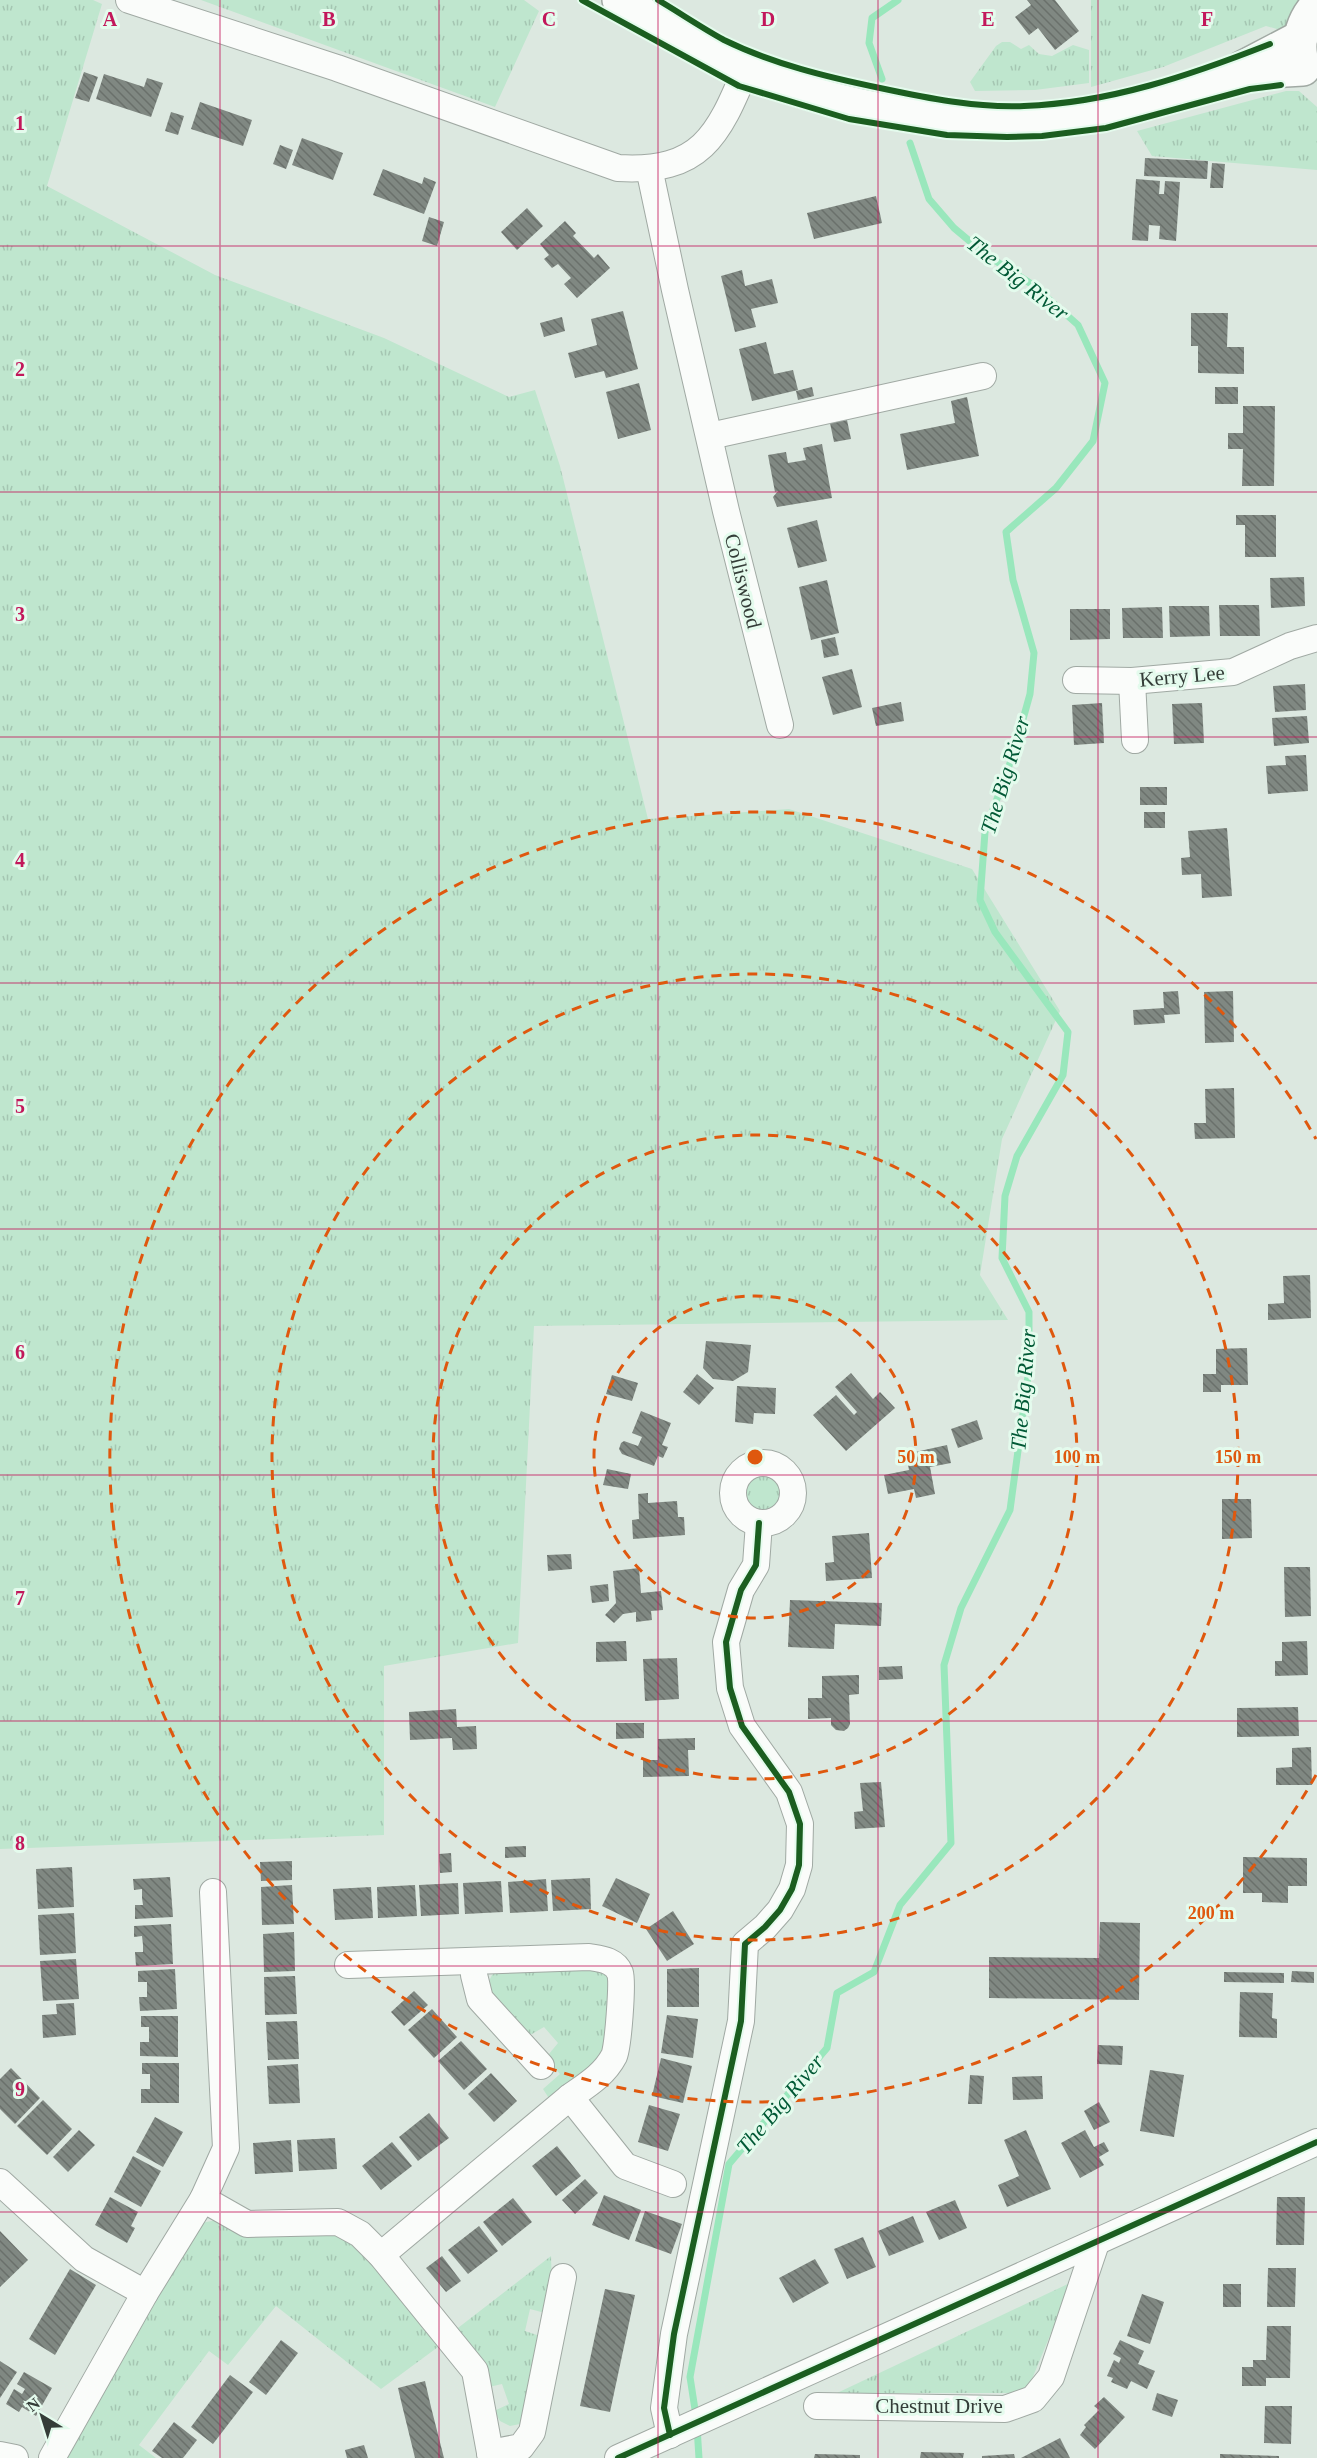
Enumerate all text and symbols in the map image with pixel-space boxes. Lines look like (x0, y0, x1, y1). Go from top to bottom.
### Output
text: A (103, 8, 118, 30)
text: B (322, 8, 336, 30)
text: C (542, 8, 556, 30)
text: D (761, 8, 775, 30)
text: E (981, 8, 995, 30)
text: F (1201, 8, 1213, 30)
text: 1 (15, 112, 25, 134)
water label: The Big River (962, 231, 1074, 326)
text: 2 (15, 358, 25, 380)
street label: Colliswood (720, 531, 766, 631)
text: 3 (15, 603, 25, 625)
street label: Kerry Lee (1138, 660, 1226, 692)
water label: The Big River (975, 713, 1035, 837)
text: 4 (15, 849, 25, 871)
text: 5 (15, 1095, 25, 1117)
water label: The Big River (1005, 1328, 1041, 1452)
text: 6 (15, 1341, 25, 1363)
centre of rings (745, 1447, 765, 1467)
text: 50 m (897, 1447, 935, 1467)
text: 100 m (1054, 1447, 1100, 1467)
text: 150 m (1215, 1447, 1261, 1467)
text: 7 (15, 1587, 25, 1609)
text: 8 (15, 1832, 25, 1854)
text: 200 m (1188, 1903, 1234, 1923)
water label: The Big River (731, 2049, 829, 2159)
text: 9 (15, 2078, 25, 2100)
north arrow (12, 2386, 72, 2446)
text: N (23, 2394, 43, 2415)
street label: Chestnut Drive (875, 2394, 1003, 2418)

